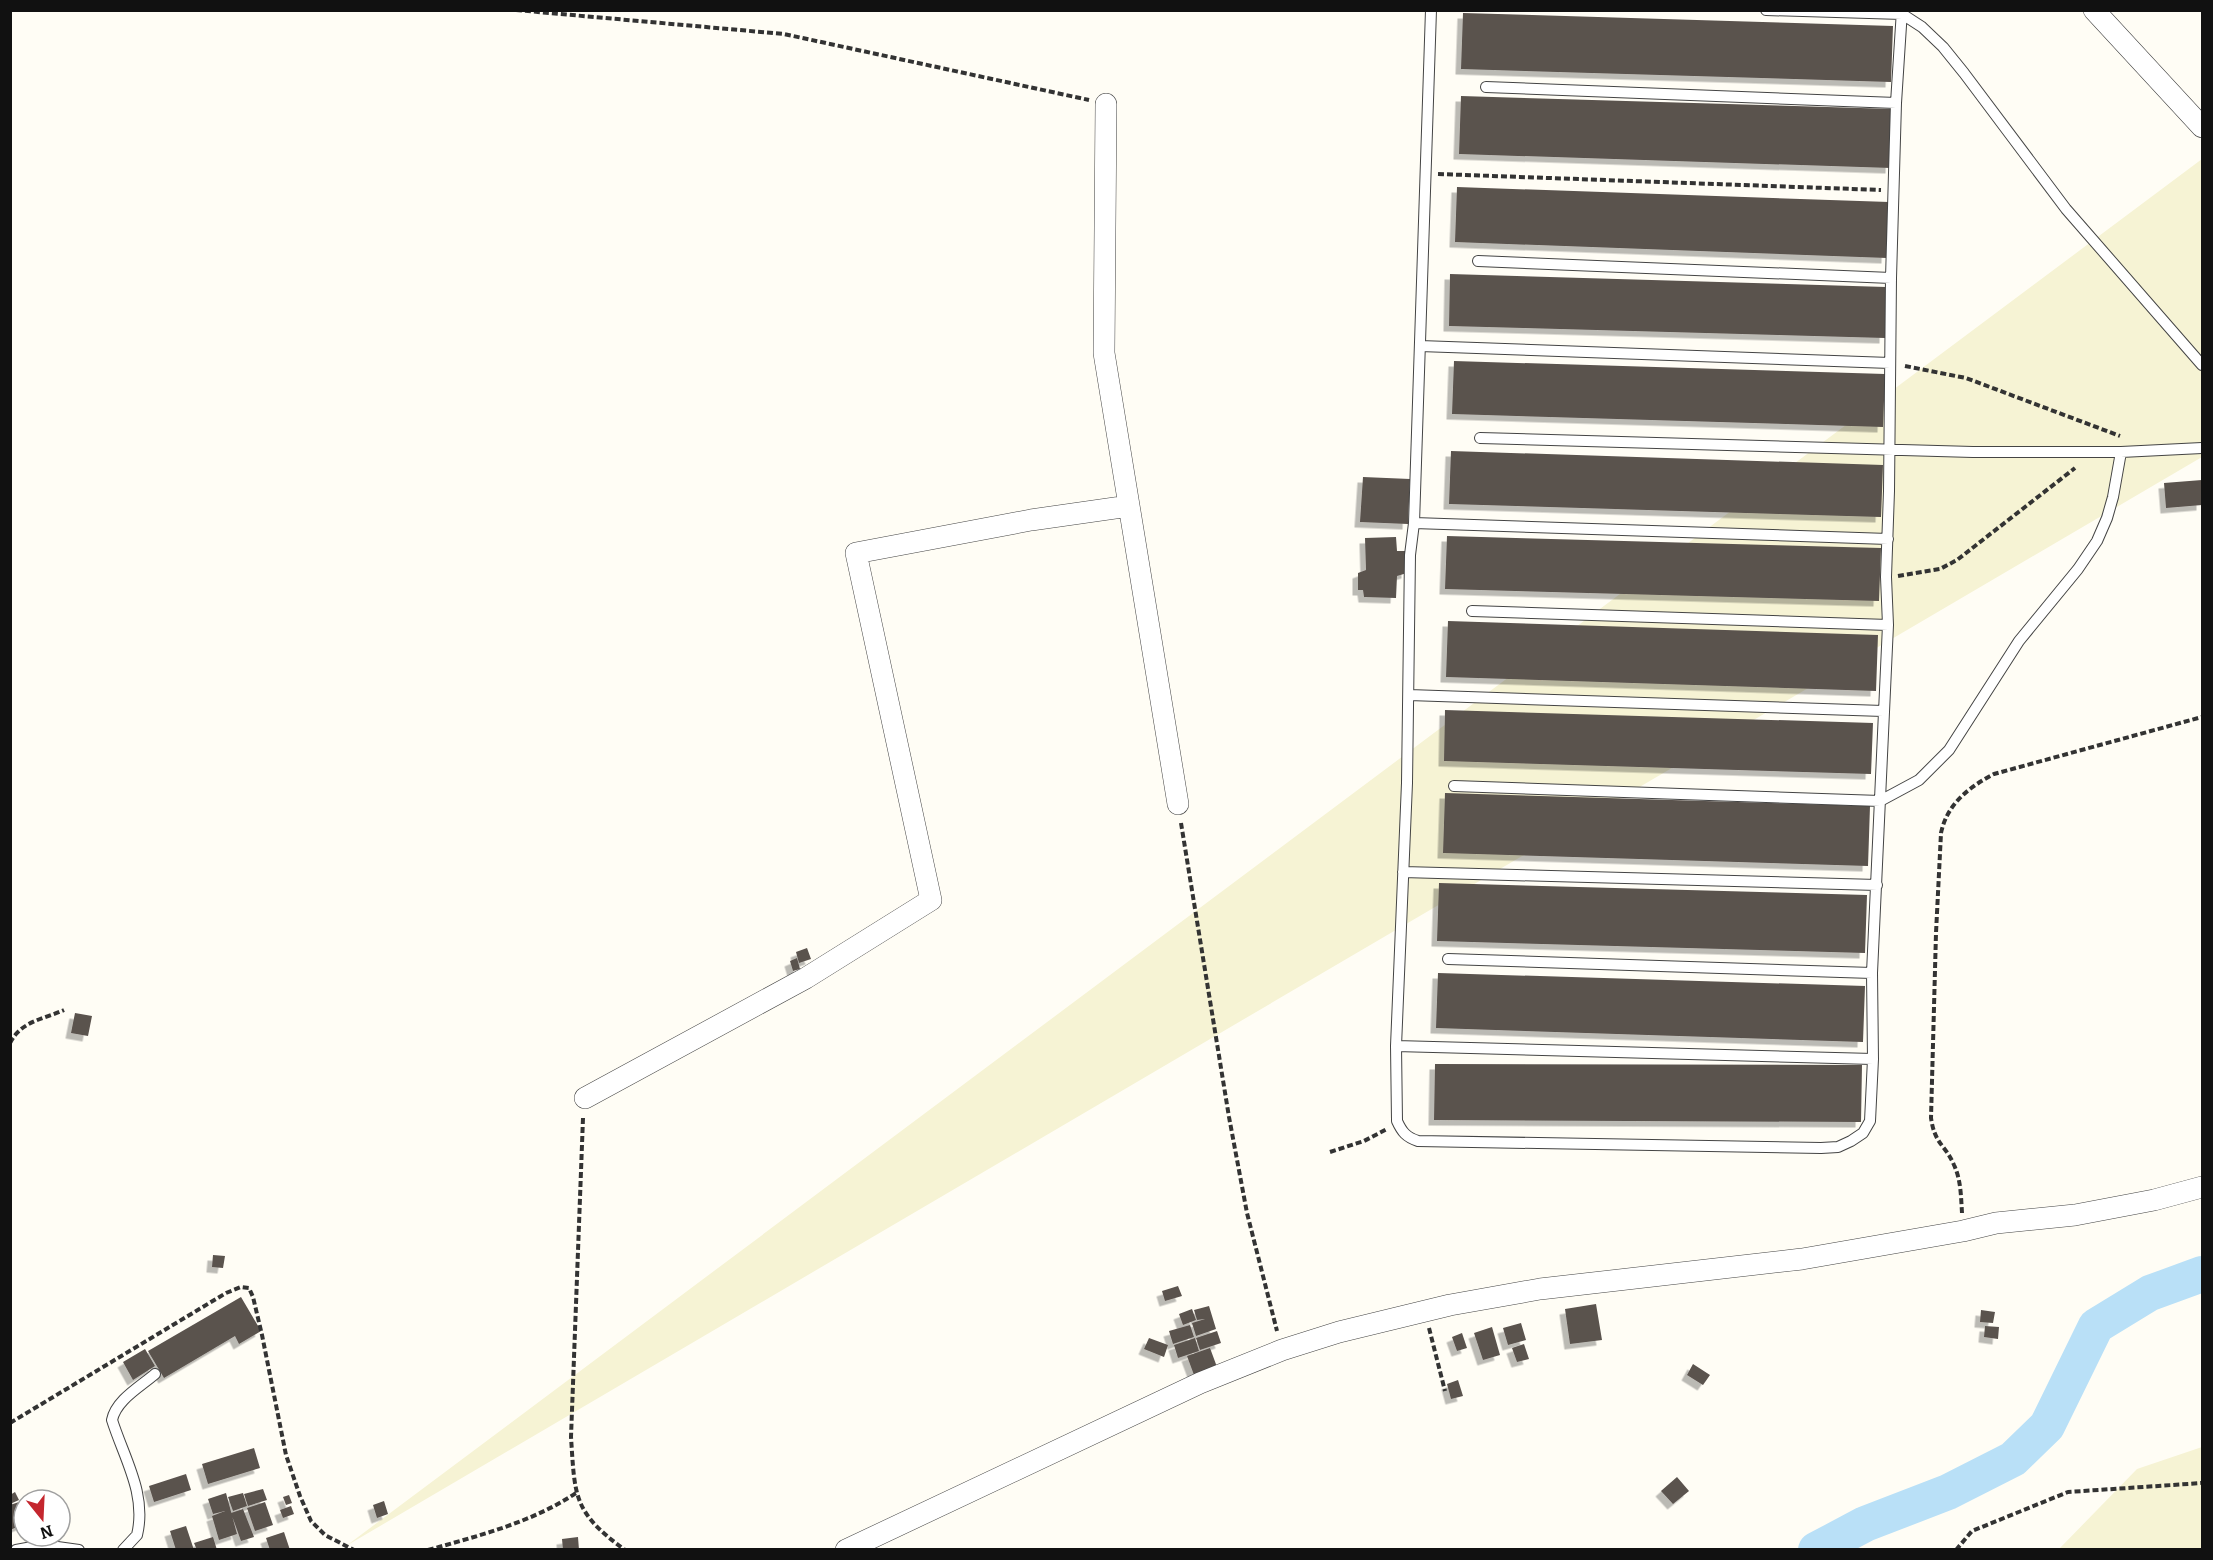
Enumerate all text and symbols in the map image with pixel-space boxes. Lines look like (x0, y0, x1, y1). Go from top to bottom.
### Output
north arrow (12, 1488, 72, 1548)
text: N (38, 1521, 55, 1543)

